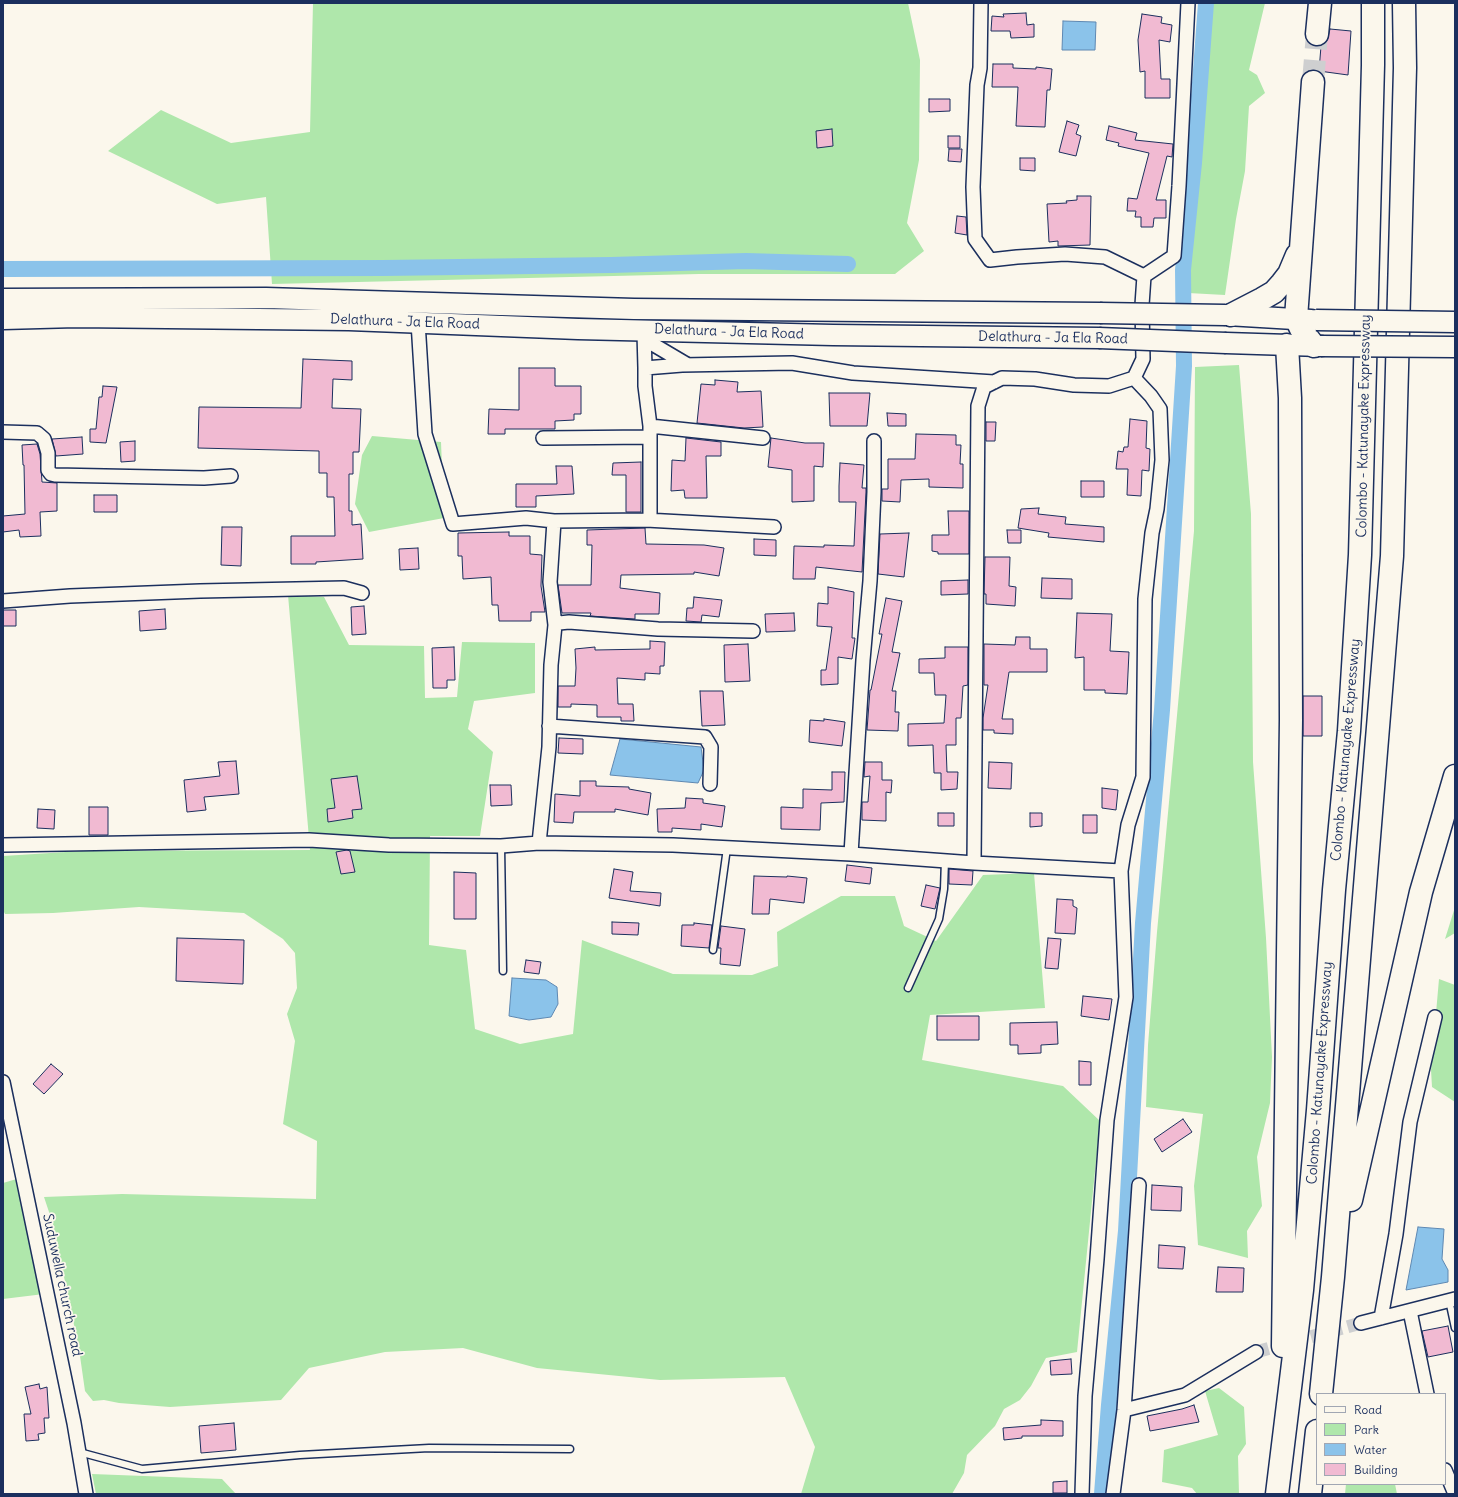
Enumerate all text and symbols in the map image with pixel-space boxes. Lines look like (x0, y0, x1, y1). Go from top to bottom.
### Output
street label: Delathura - Ja Ela Road (330, 311, 480, 333)
street label: Colombo - Katunayake Expressway (1354, 314, 1374, 538)
street label: Delathura - Ja Ela Road (654, 321, 804, 343)
street label: Delathura - Ja Ela Road (978, 328, 1128, 348)
street label: Colombo - Katunayake Expressway (1328, 638, 1364, 862)
street label: Colombo - Katunayake Expressway (1304, 961, 1336, 1185)
street label: Suduwella church road (39, 1212, 85, 1358)
legend (1316, 1393, 1446, 1485)
text: Road (1354, 1402, 1382, 1417)
text: Park (1354, 1422, 1379, 1437)
text: Water (1354, 1442, 1387, 1457)
text: Building (1354, 1462, 1398, 1477)

